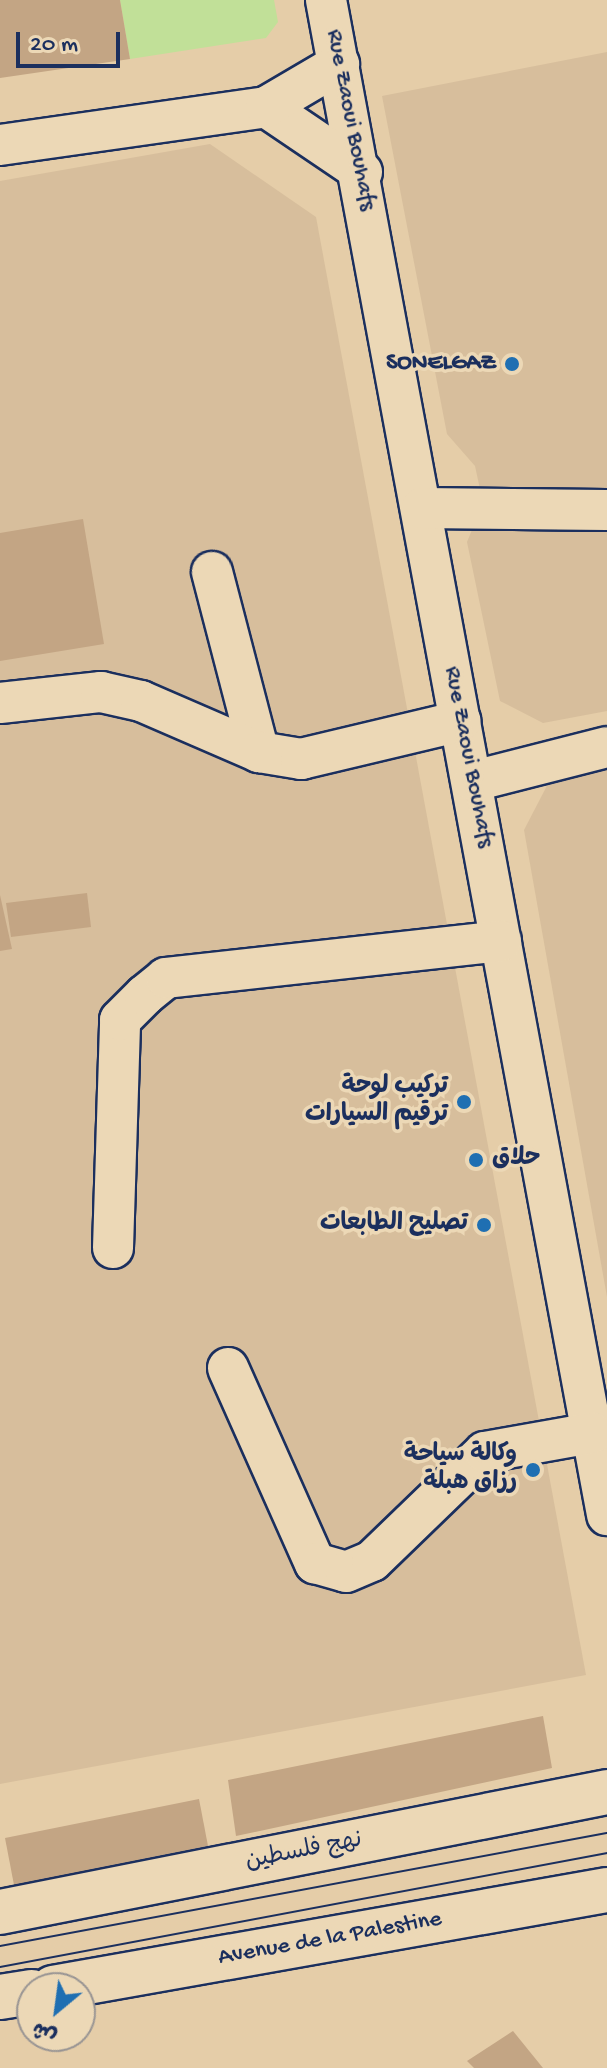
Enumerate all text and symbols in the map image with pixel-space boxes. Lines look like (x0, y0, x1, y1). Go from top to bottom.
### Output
scale bar (20, 16, 124, 66)
street label: Rue Zaoui Bouhafs (318, 27, 382, 213)
text: 20 m (30, 31, 78, 60)
place label: SONELGAZ (386, 350, 496, 378)
marker: SONELGAZ (503, 355, 521, 373)
street label: Rue Zaoui Bouhafs (436, 664, 500, 850)
place label: تركيب لوحة ترقيم السيارات (305, 1074, 448, 1130)
marker: تركيب لوحة ترقيم السيارات (455, 1093, 473, 1111)
place label: حلاق (492, 1146, 541, 1174)
marker: حلاق (467, 1151, 485, 1169)
place label: تصليح الطابعات (320, 1211, 468, 1239)
marker: تصليح الطابعات (475, 1216, 493, 1234)
place label: وكالة سياحة رزاق هبلة (404, 1442, 517, 1498)
marker: وكالة سياحة رزاق هبلة (524, 1461, 542, 1479)
street label: نهج فلسطين (243, 1827, 365, 1877)
street label: Avenue de la Palestine (216, 1905, 444, 1973)
north arrow (16, 1972, 96, 2052)
text: ش (28, 2014, 62, 2048)

